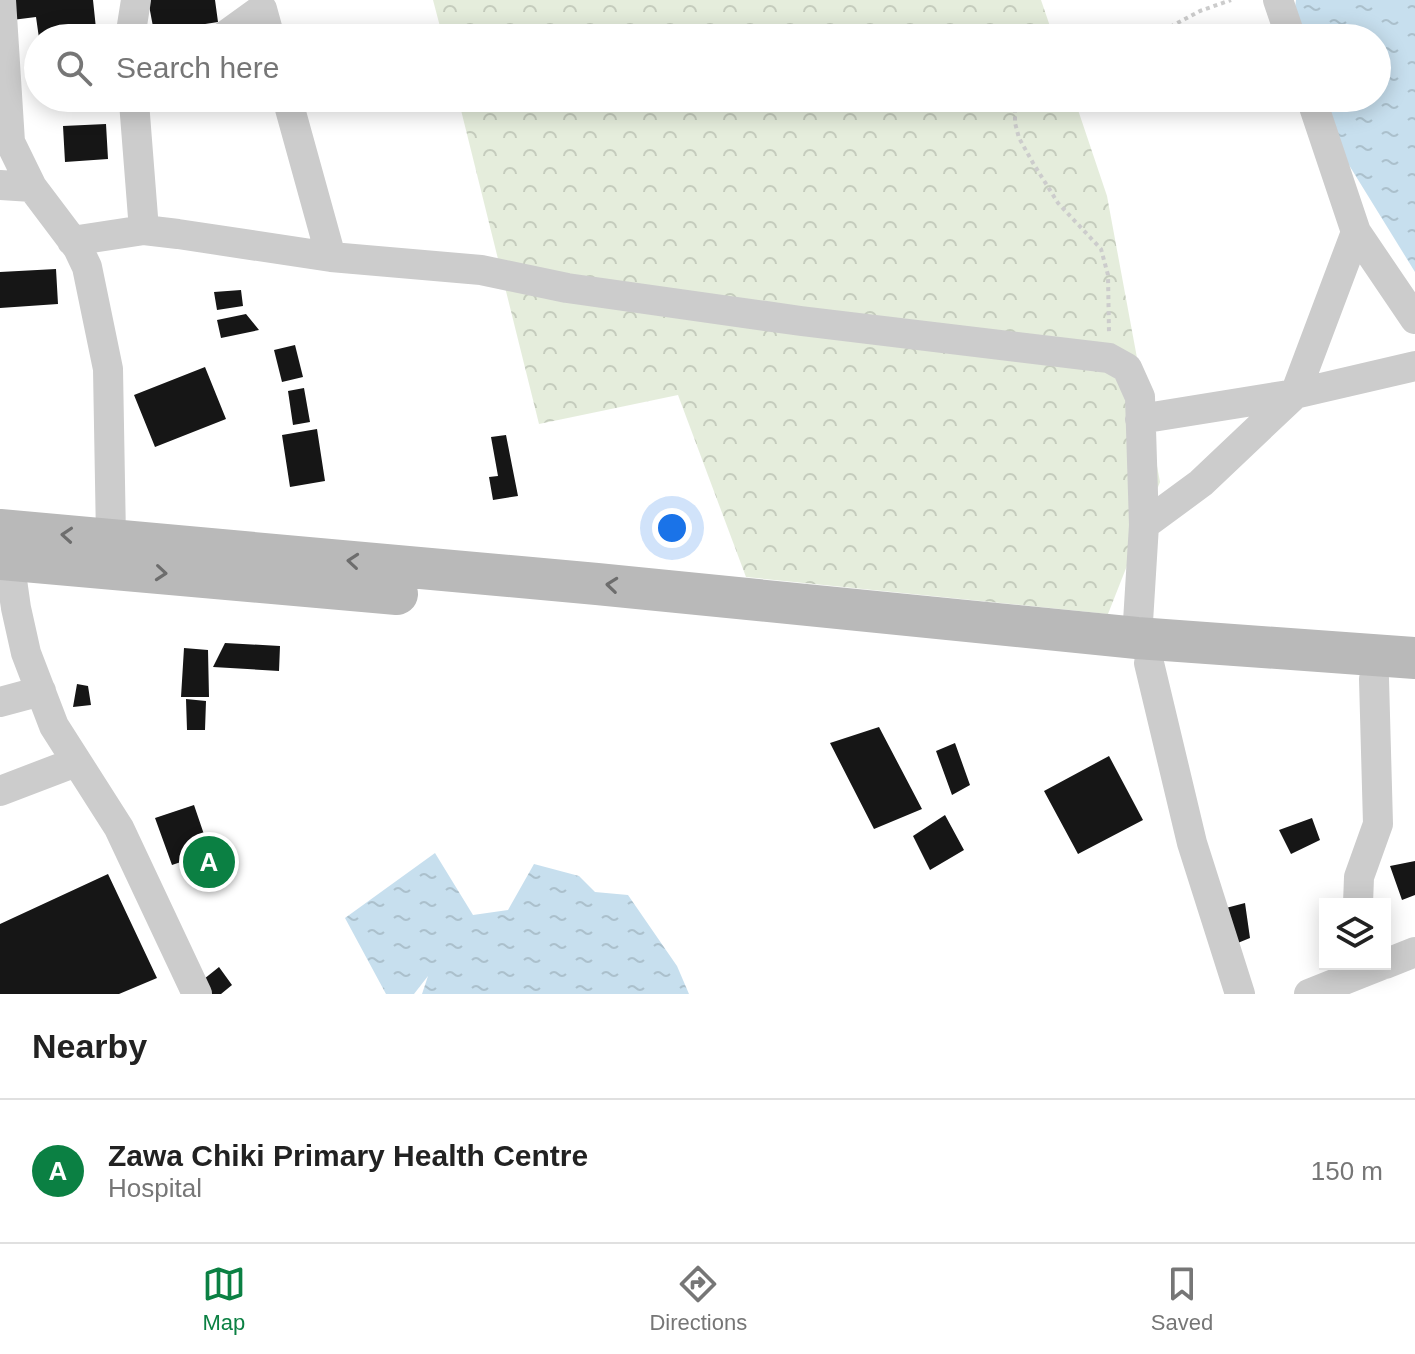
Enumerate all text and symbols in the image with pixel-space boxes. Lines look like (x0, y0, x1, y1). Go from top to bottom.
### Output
search box (24, 24, 1391, 112)
icon: search (52, 46, 96, 90)
text: Search here (116, 51, 279, 84)
your location (652, 508, 692, 548)
one-way arrow (60, 527, 73, 544)
one-way arrow (347, 553, 360, 570)
one-way arrow (155, 564, 168, 581)
one-way arrow (605, 577, 618, 594)
pin: A (183, 832, 235, 892)
map controls (1319, 898, 1391, 970)
button: layers (1319, 898, 1391, 970)
text: Nearby (32, 1027, 147, 1065)
text: Zawa Chiki Primary Health Centre (108, 1139, 588, 1172)
text: A (49, 1156, 67, 1186)
text: 150 m (1311, 1156, 1383, 1186)
text: Hospital (108, 1173, 202, 1203)
tab: Map (202, 1262, 246, 1336)
tab: Directions (649, 1262, 747, 1336)
tab: Saved (1151, 1262, 1213, 1336)

